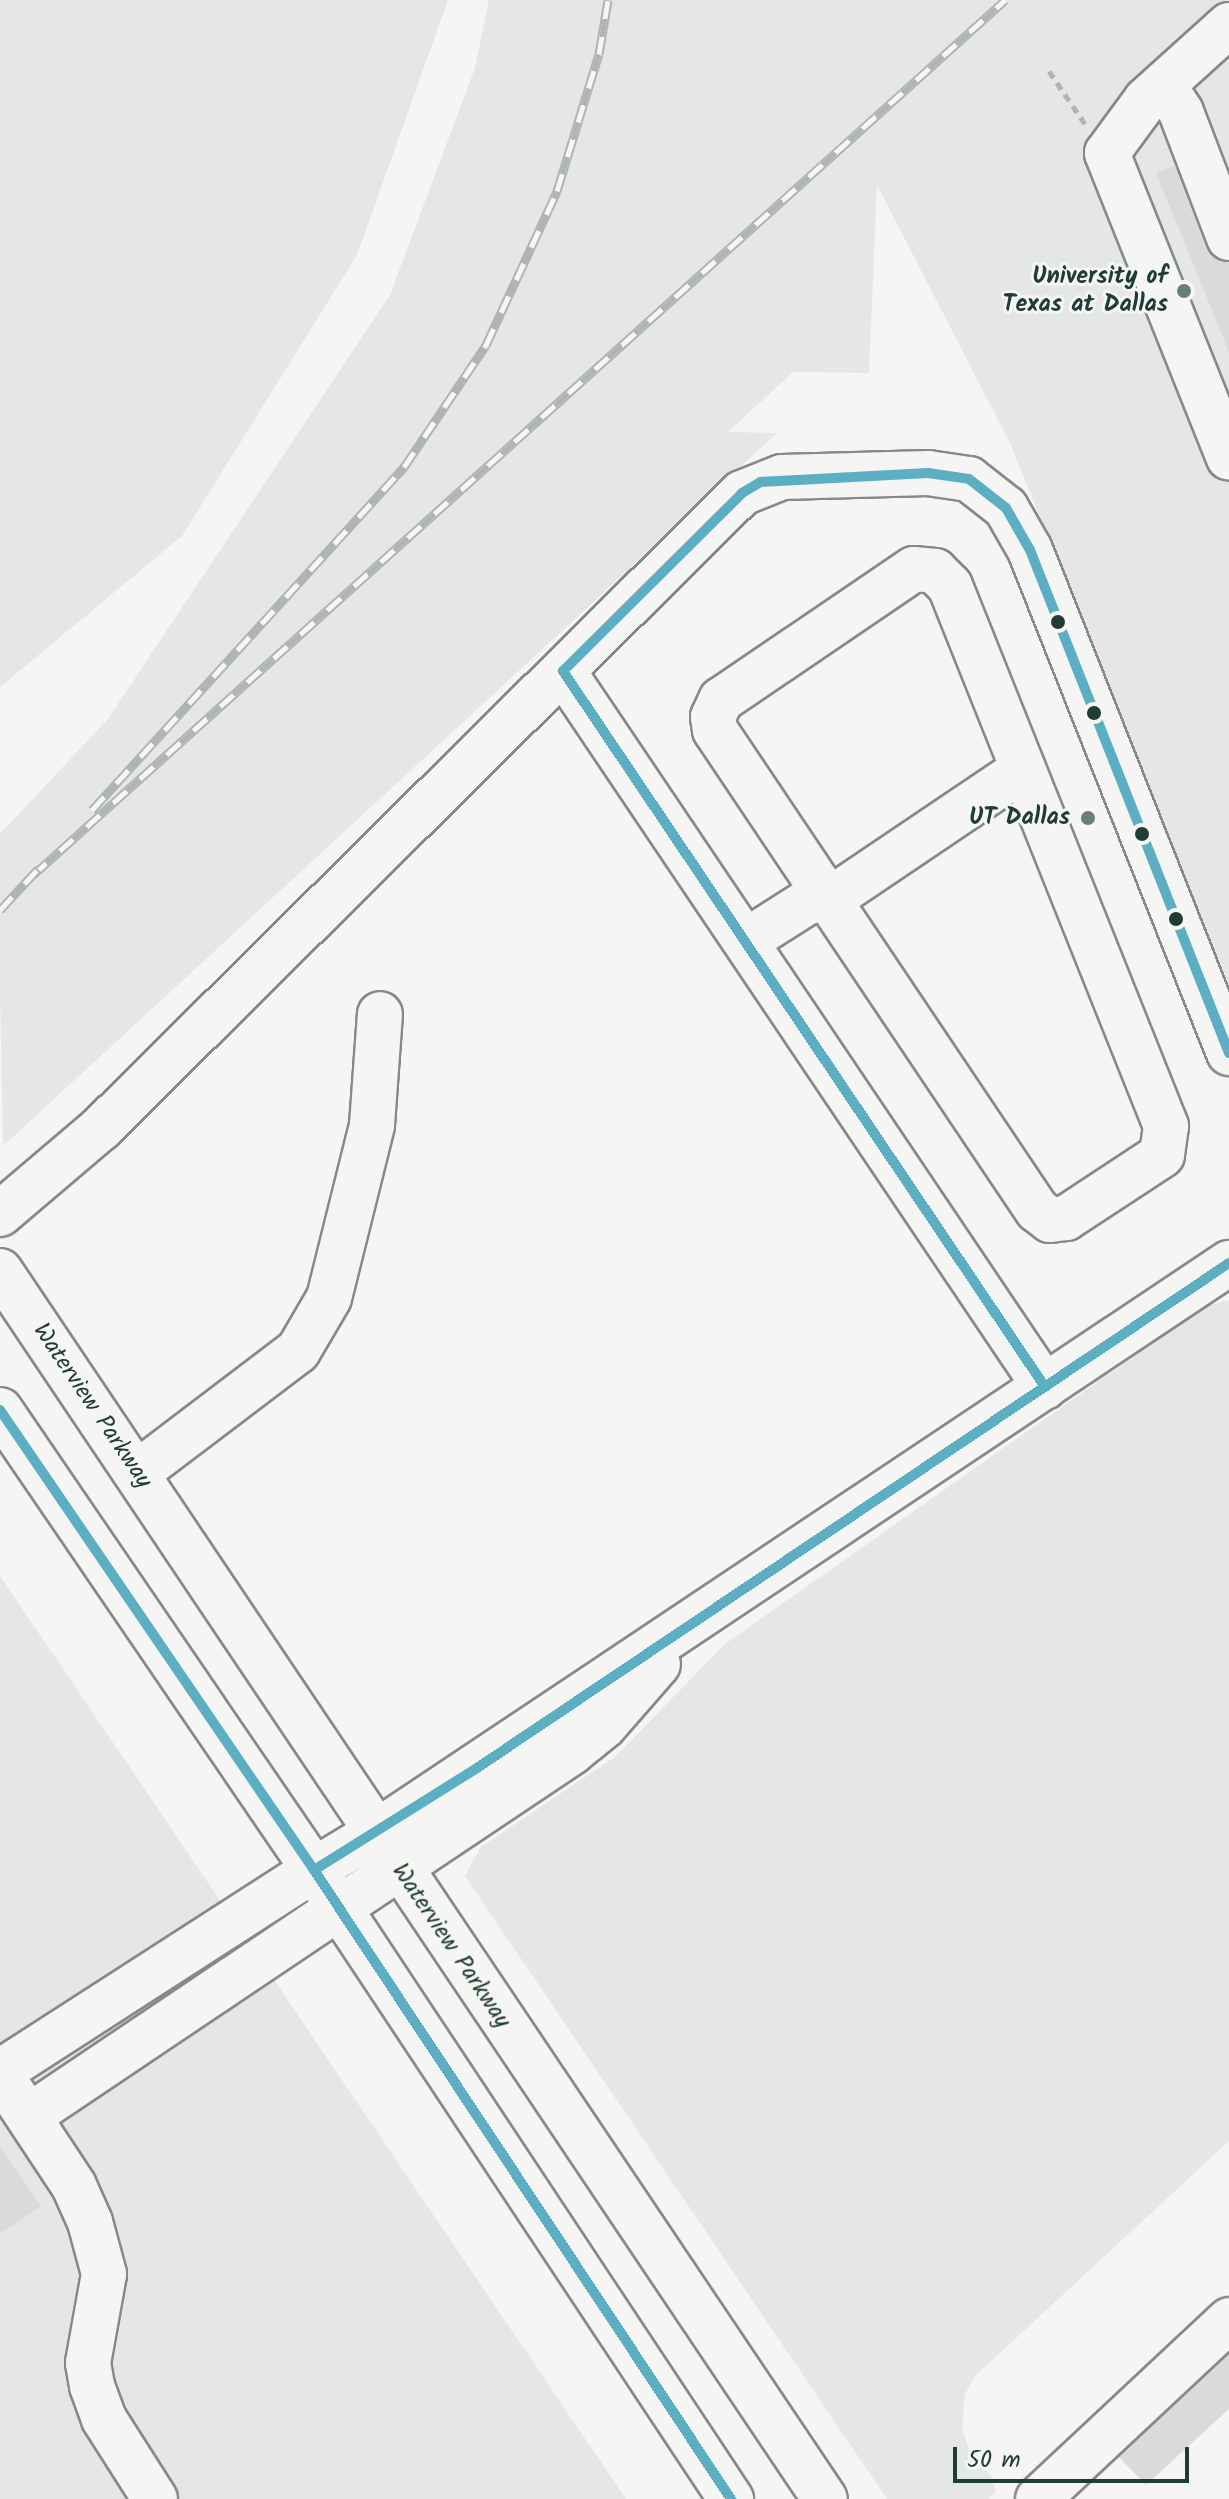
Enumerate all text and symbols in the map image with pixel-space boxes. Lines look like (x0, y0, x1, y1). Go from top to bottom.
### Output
place label: University of Texas at Dallas (1002, 263, 1168, 319)
marker: University of Texas at Dallas (1175, 282, 1193, 300)
unlabelled marker (1050, 614, 1066, 630)
unlabelled marker (1086, 705, 1102, 721)
place label: UT Dallas (969, 804, 1070, 832)
marker: UT Dallas (1077, 807, 1099, 829)
unlabelled marker (1134, 826, 1150, 842)
unlabelled marker (1168, 911, 1184, 927)
street label: Waterview Parkway (26, 1318, 158, 1494)
street label: Waterview Parkway (385, 1858, 517, 2034)
scale bar (957, 2431, 1193, 2481)
text: 50 m (967, 2441, 1021, 2480)

